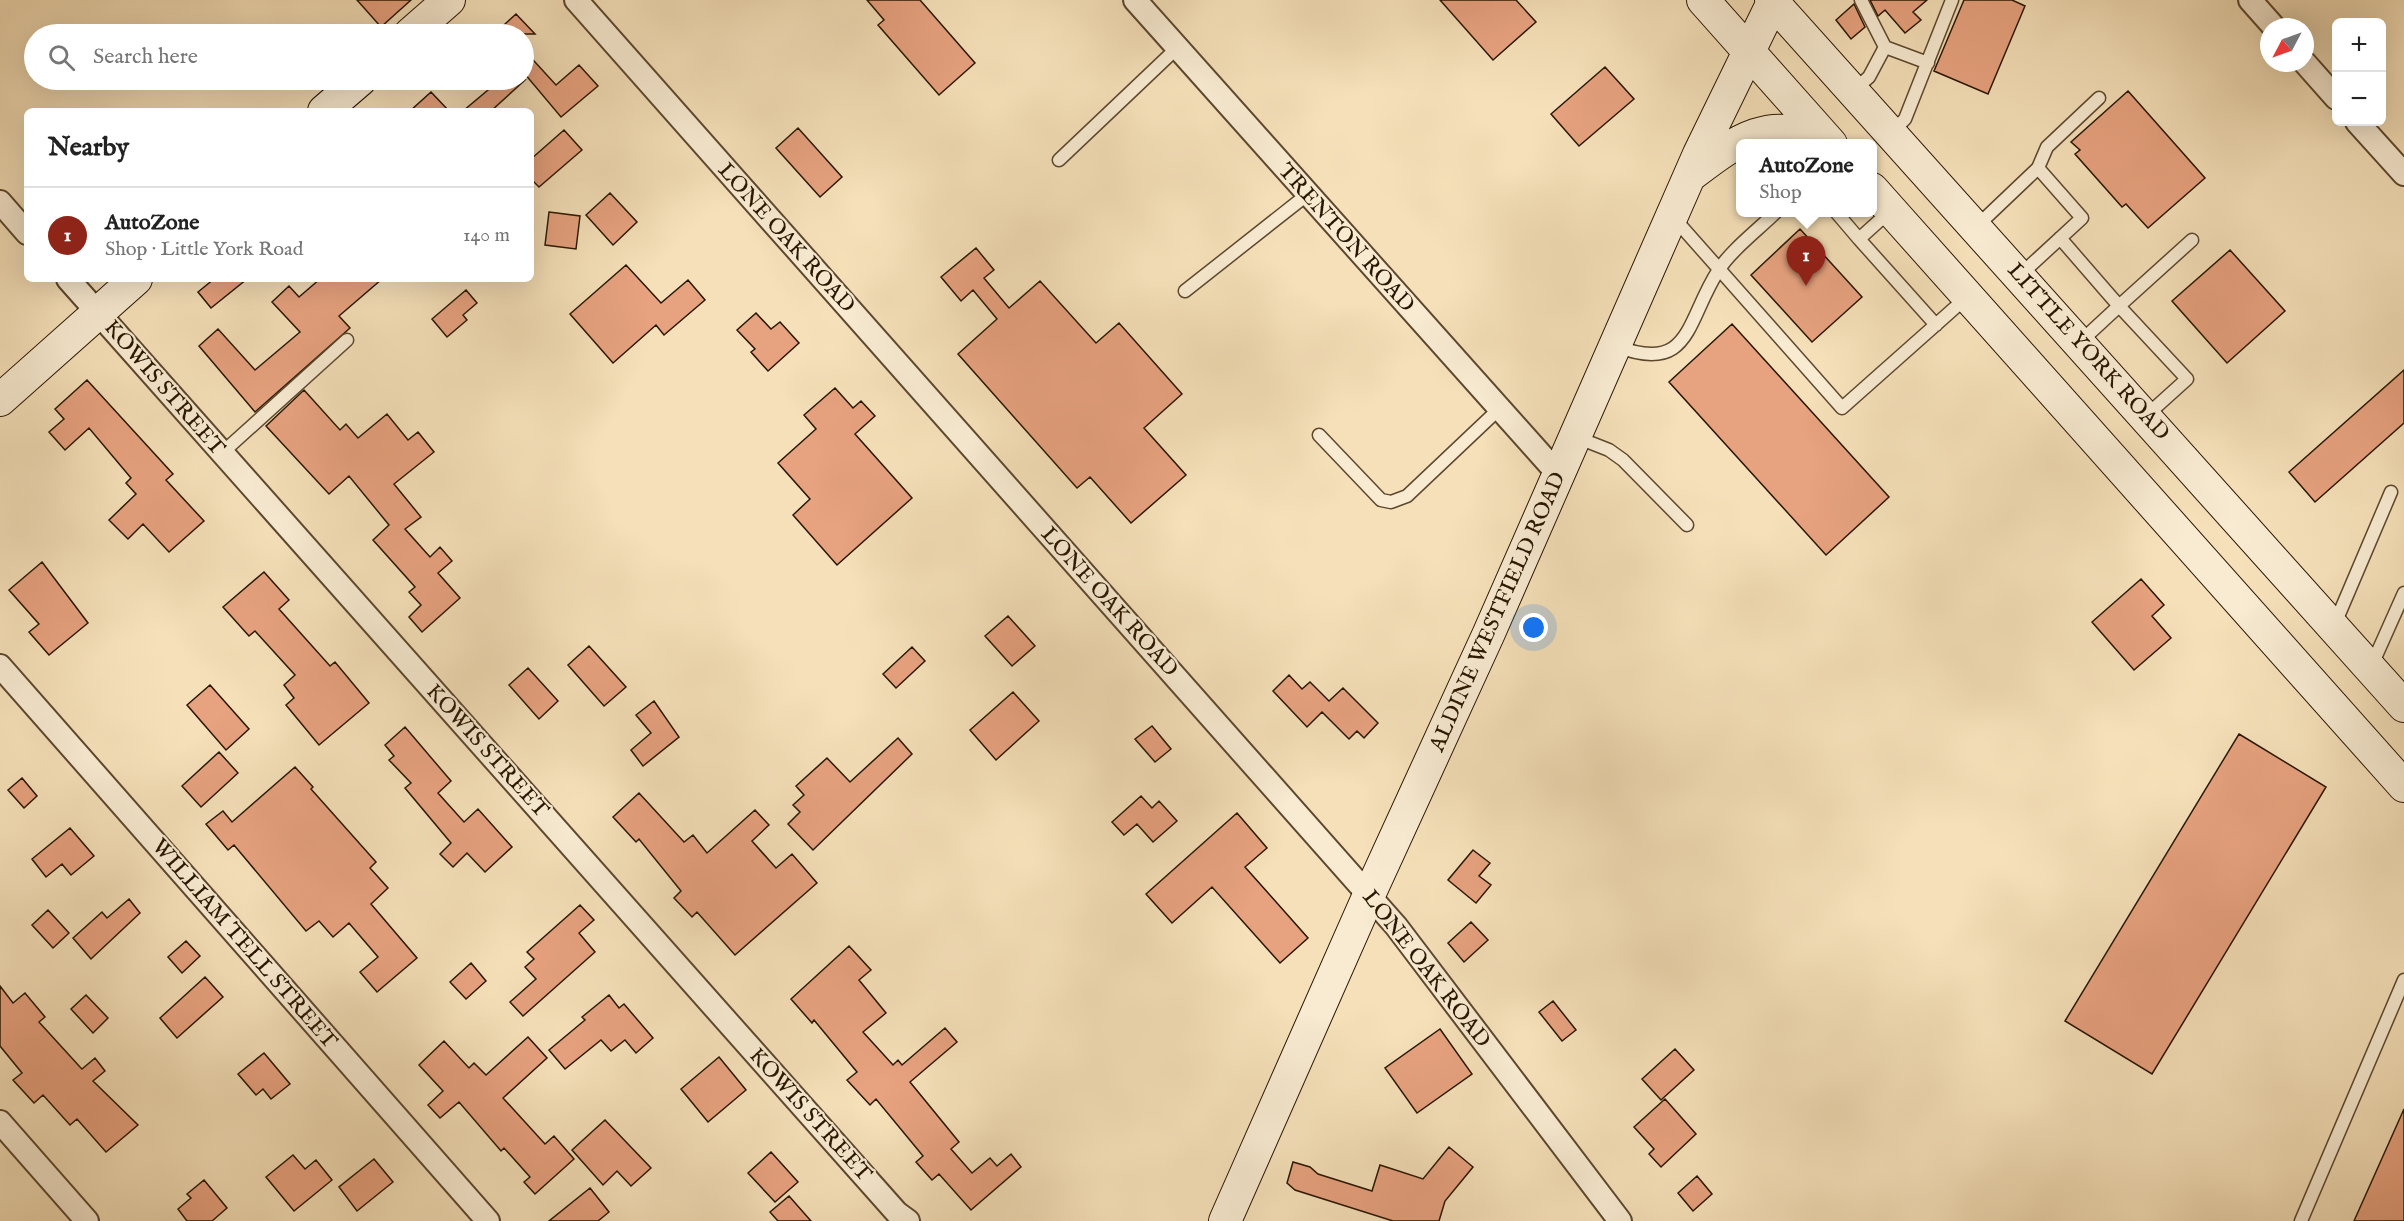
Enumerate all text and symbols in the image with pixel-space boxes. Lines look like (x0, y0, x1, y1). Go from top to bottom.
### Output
north arrow (2260, 18, 2314, 72)
map controls (2332, 18, 2386, 126)
button: + (2332, 18, 2386, 72)
search box (24, 24, 534, 90)
icon: search (45, 41, 78, 74)
text: Search here (93, 43, 198, 71)
button: − (2332, 72, 2386, 126)
text: Nearby (48, 131, 129, 164)
popup (1736, 139, 1877, 217)
text: AutoZone (1759, 152, 1854, 180)
street label: LONE OAK ROAD (711, 157, 861, 319)
street label: TRENTON ROAD (1272, 158, 1420, 318)
text: Shop (1759, 180, 1802, 205)
text: AutoZone (105, 209, 199, 237)
text: 1 (64, 223, 71, 248)
text: 140 m (463, 223, 510, 248)
pin: 1 (1786, 236, 1826, 286)
text: Shop · Little York Road (105, 237, 303, 262)
street label: LITTLE YORK ROAD (2001, 257, 2175, 447)
street label: KOWIS STREET (98, 314, 230, 462)
street label: ALDINE WESTFIELD ROAD (1423, 468, 1572, 757)
street label: LONE OAK ROAD (1034, 521, 1184, 683)
your location (1519, 613, 1548, 642)
street label: KOWIS STREET (420, 678, 554, 824)
street label: WILLIAM TELL STREET (145, 833, 343, 1055)
street label: LONE OAK ROAD (1356, 885, 1496, 1053)
street label: KOWIS STREET (743, 1042, 877, 1188)

